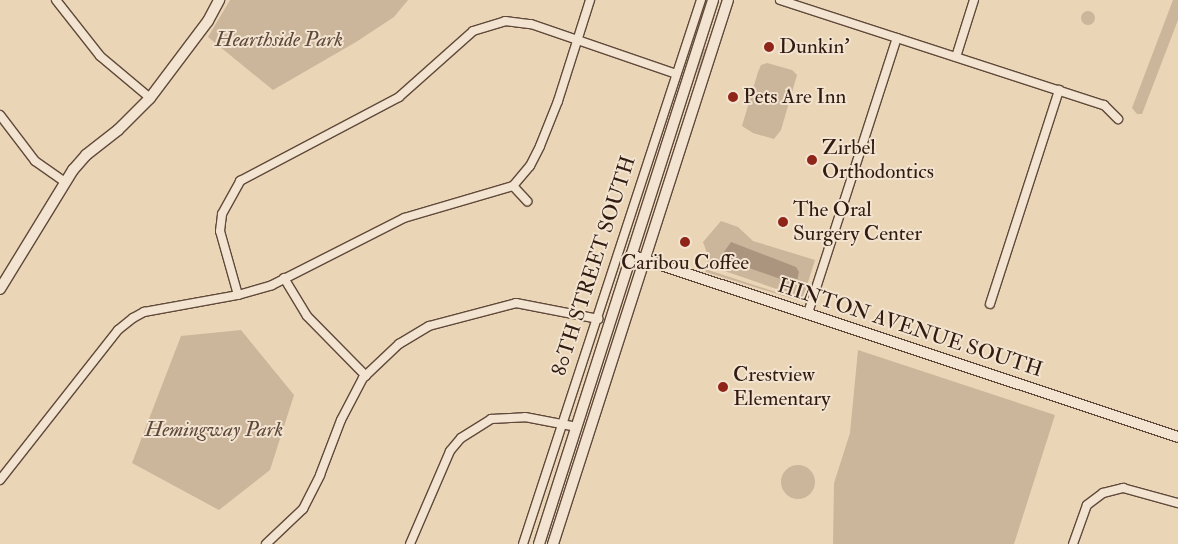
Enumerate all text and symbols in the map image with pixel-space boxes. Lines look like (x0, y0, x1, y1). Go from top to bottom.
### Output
park label: Hearthside Park (215, 27, 343, 53)
place label: Dunkin' (779, 34, 850, 60)
marker: Dunkin' (763, 41, 775, 53)
place label: Pets Are Inn (743, 84, 846, 110)
marker: Pets Are Inn (727, 91, 739, 103)
place label: Zirbel Orthodontics (822, 135, 934, 185)
street label: 80TH STREET SOUTH (547, 153, 641, 379)
marker: Zirbel Orthodontics (806, 154, 818, 166)
place label: The Oral Surgery Center (793, 197, 922, 247)
marker: The Oral Surgery Center (777, 216, 789, 228)
marker: Caribou Coffee (679, 236, 691, 248)
place label: Caribou Coffee (621, 250, 749, 276)
street label: HINTON AVENUE SOUTH (774, 273, 1046, 383)
place label: Crestview Elementary (733, 362, 830, 412)
marker: Crestview Elementary (717, 381, 729, 393)
park label: Hemingway Park (145, 417, 283, 443)

